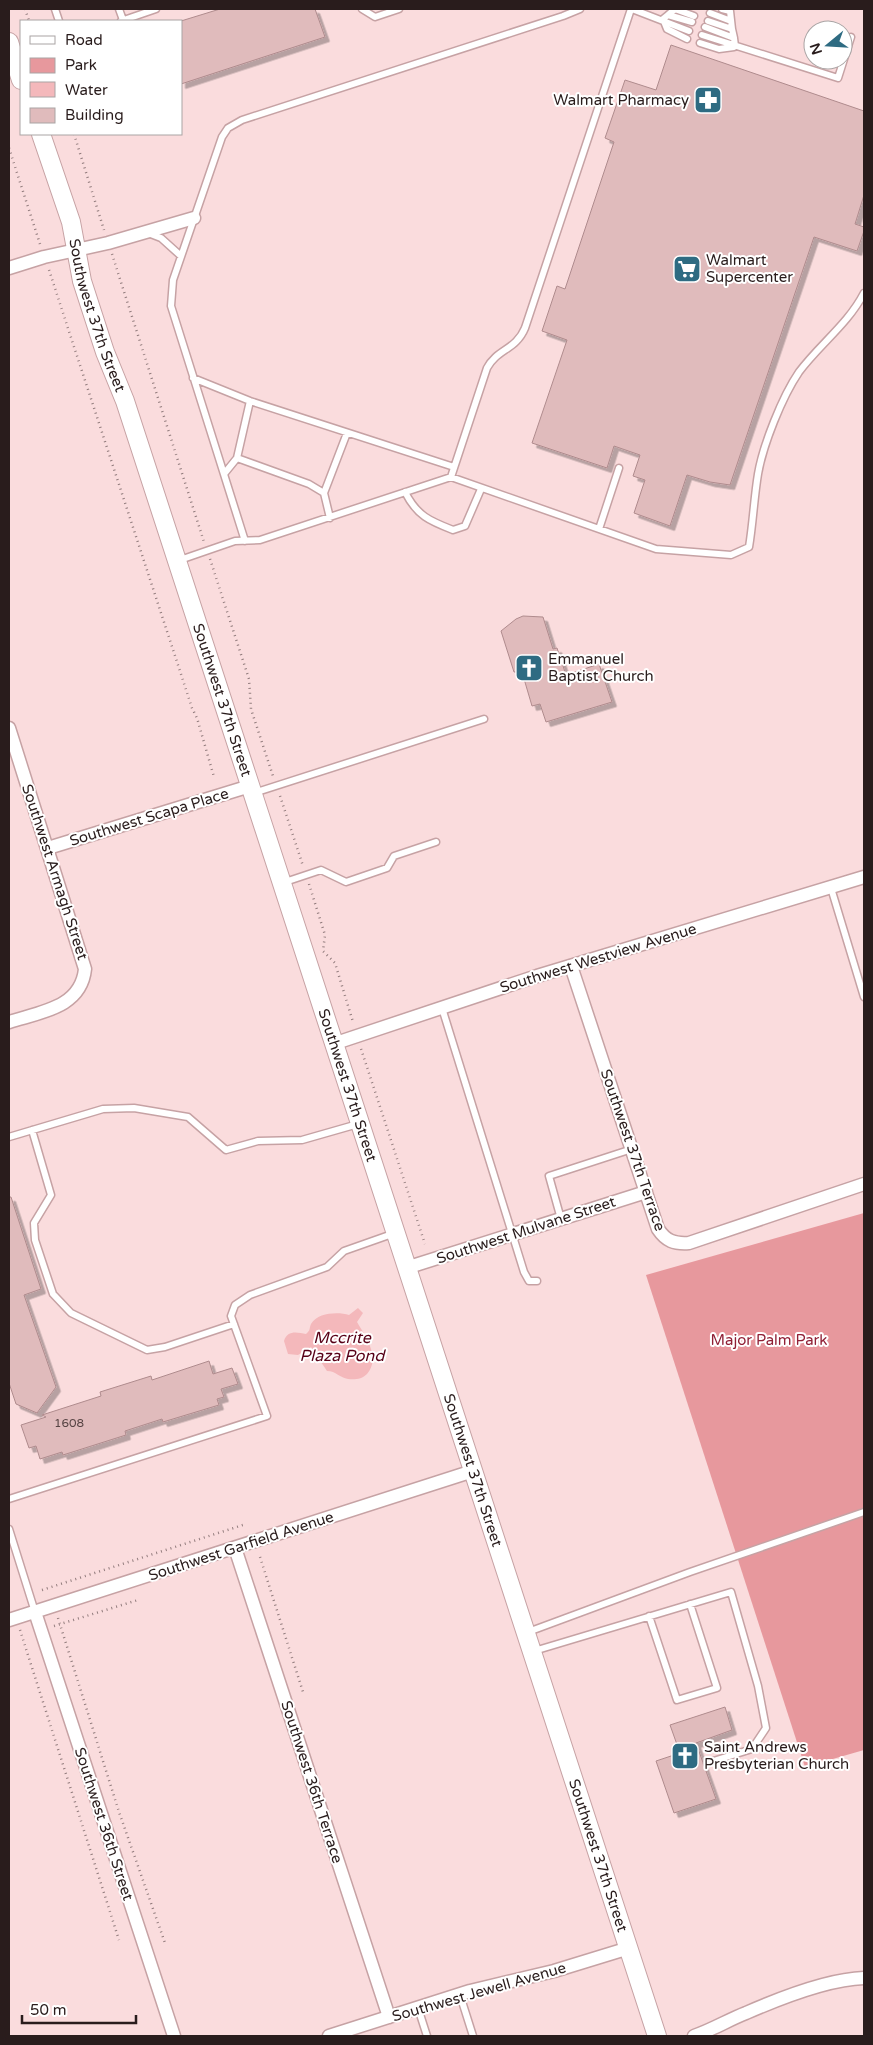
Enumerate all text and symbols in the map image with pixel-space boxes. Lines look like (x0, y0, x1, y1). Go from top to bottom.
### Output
legend (20, 20, 182, 135)
north arrow (803, 20, 853, 70)
text: Road (65, 31, 103, 49)
text: N (806, 41, 826, 57)
text: Park (65, 56, 97, 74)
text: Water (65, 81, 108, 99)
pharmacy icon: Walmart Pharmacy (693, 85, 723, 115)
place label: Walmart Pharmacy (553, 91, 689, 109)
text: Building (65, 106, 124, 124)
street label: Southwest 37th Street (65, 237, 129, 395)
place label: Walmart Supercenter (706, 251, 793, 286)
supermarket icon: Walmart Supercenter (672, 254, 702, 284)
street label: Southwest 37th Street (189, 621, 256, 779)
place label: Emmanuel Baptist Church (548, 650, 654, 685)
church icon: Emmanuel Baptist Church (514, 653, 544, 683)
street label: Southwest Armagh Street (18, 782, 92, 962)
street label: Southwest Scapa Place (67, 784, 231, 850)
street label: Southwest Westview Avenue (498, 919, 698, 997)
street label: Southwest 37th Street (314, 1006, 381, 1164)
street label: Southwest 37th Terrace (597, 1067, 669, 1233)
street label: Southwest Mulvane Street (434, 1192, 618, 1267)
water label: Mccrite Plaza Pond (300, 1328, 386, 1366)
park label: Major Palm Park (710, 1331, 828, 1349)
street label: Southwest 37th Street (440, 1391, 506, 1549)
house number: 1608 (54, 1416, 84, 1430)
street label: Southwest Garfield Avenue (146, 1508, 336, 1584)
street label: Southwest 36th Terrace (277, 1698, 347, 1866)
place label: Saint Andrews Presbyterian Church (704, 1738, 849, 1773)
church icon: Saint Andrews Presbyterian Church (670, 1741, 700, 1771)
street label: Southwest 36th Street (71, 1745, 137, 1903)
street label: Southwest 37th Street (565, 1777, 632, 1934)
street label: Southwest Jewell Avenue (390, 1959, 568, 2025)
scale bar (22, 1992, 136, 2024)
text: 50 m (30, 2001, 67, 2019)

